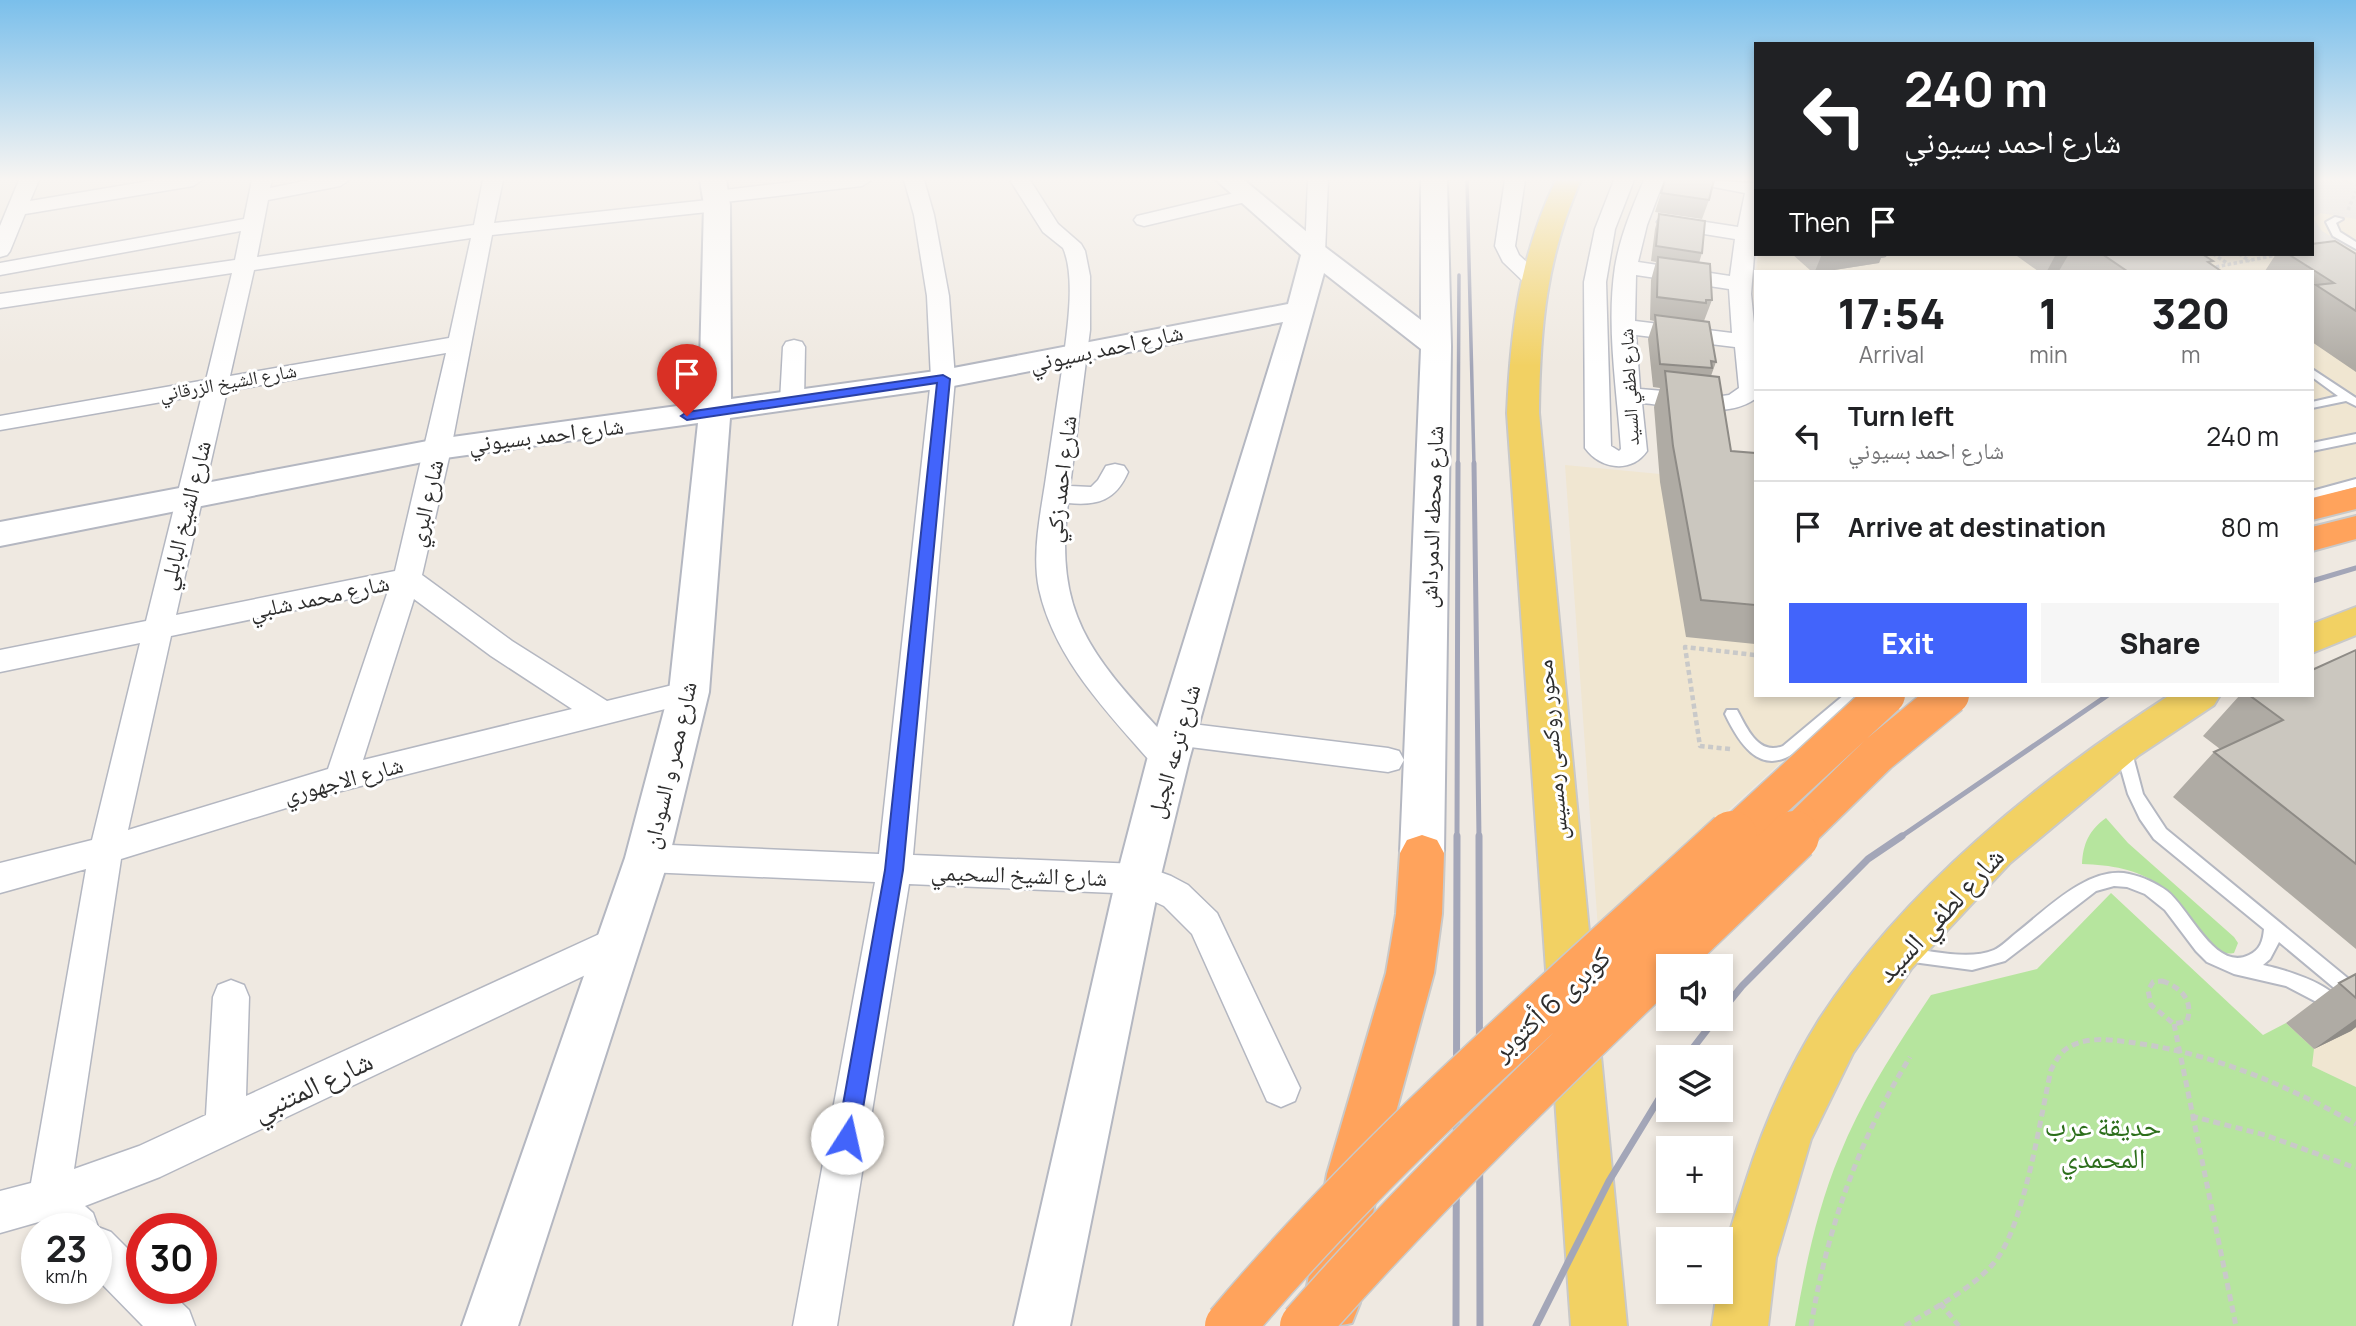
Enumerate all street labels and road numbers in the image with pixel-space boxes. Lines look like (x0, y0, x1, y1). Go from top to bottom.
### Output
street label: شارع احمد بسيوني (1026, 315, 1187, 383)
street label: شارع لطفي السيد (1613, 328, 1648, 446)
street label: شارع الشيخ الزرقاني (157, 357, 299, 410)
street label: شارع احمد بسيوني (467, 409, 626, 463)
street label: شارع احمد زكي (1036, 414, 1087, 545)
street label: شارع محطه الدمرداش (1412, 425, 1450, 609)
street label: شارع الشيخ البابلي (150, 437, 222, 594)
street label: شارع البري (399, 456, 454, 551)
street label: شارع محمد شلبي (246, 566, 393, 630)
street label: محور روكسى رمسيس (1527, 658, 1575, 842)
street label: شارع مصر و السودان (634, 678, 704, 852)
street label: شارع ترعه الجبل (1139, 680, 1207, 822)
street label: شارع الاجهوري (279, 748, 408, 814)
street label: شارع لطفي السيد (1866, 838, 2015, 994)
street label: شارع الشيخ السحيمي (930, 855, 1108, 897)
street label: كوبرى 6 أكتوبر (1481, 938, 1618, 1069)
street label: شارع المتنبي (246, 1041, 380, 1134)

